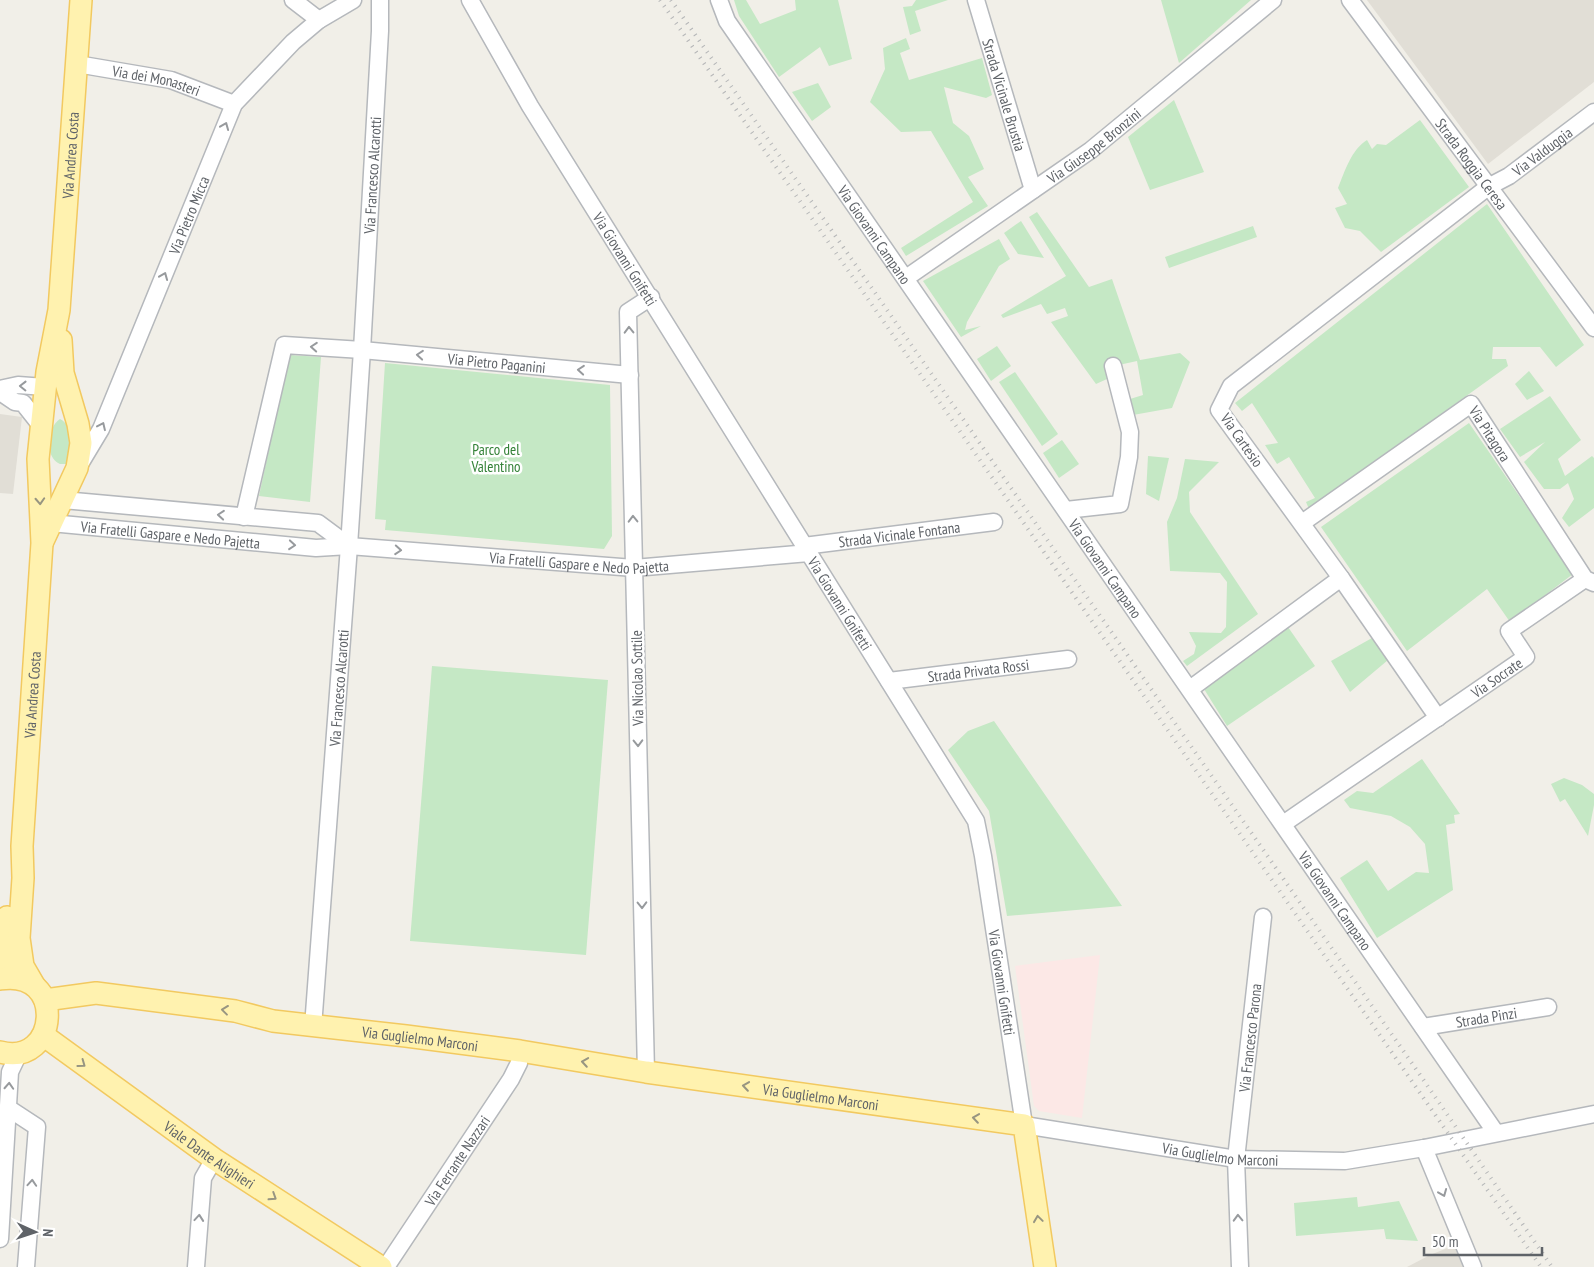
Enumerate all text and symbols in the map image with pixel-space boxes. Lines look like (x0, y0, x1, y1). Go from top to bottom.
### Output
street label: Strada Vicinale Brustia (979, 36, 1030, 153)
street label: Via dei Monasteri (110, 61, 203, 100)
street label: Via Giuseppe Bronzini (1042, 103, 1145, 188)
street label: Via Andrea Costa (57, 111, 83, 200)
street label: Strada Roggia Ceresa (1432, 114, 1512, 213)
street label: Via Francesco Alcarotti (359, 116, 385, 235)
one-way arrow (219, 122, 230, 131)
street label: Via Valduggia (1508, 122, 1576, 180)
street label: Via Pietro Micca (164, 173, 213, 258)
street label: Via Giovanni Campano (833, 181, 915, 288)
street label: Via Giovanni Gnifetti (589, 208, 662, 309)
one-way arrow (158, 272, 168, 281)
one-way arrow (624, 326, 634, 334)
one-way arrow (309, 341, 317, 352)
street label: Via Pietro Paganini (446, 348, 546, 377)
one-way arrow (415, 350, 423, 361)
one-way arrow (577, 365, 585, 376)
one-way arrow (18, 381, 26, 391)
street label: Via Pitagora (1465, 401, 1515, 465)
street label: Via Cartesio (1216, 409, 1267, 471)
one-way arrow (96, 422, 106, 431)
park label: Parco del Valentino (470, 440, 521, 476)
one-way arrow (34, 498, 45, 506)
one-way arrow (216, 509, 224, 520)
street label: Via Giovanni Campano (1064, 514, 1146, 621)
one-way arrow (628, 515, 638, 522)
street label: Via Fratelli Gaspare e Nedo Pajetta (79, 516, 261, 552)
street label: Strada Vicinale Fontana (837, 517, 961, 551)
one-way arrow (288, 540, 296, 551)
one-way arrow (394, 544, 402, 555)
street label: Via Fratelli Gaspare e Nedo Pajetta (488, 547, 670, 578)
street label: Via Giovanni Gnifetti (803, 552, 877, 654)
street label: Via Francesco Alcarotti (324, 629, 352, 748)
street label: Via Nicolao Sottile (627, 630, 647, 727)
street label: Via Andrea Costa (20, 651, 44, 740)
street label: Via Socrate (1466, 653, 1526, 702)
street label: Strada Privata Rossi (927, 654, 1030, 686)
one-way arrow (633, 739, 643, 747)
street label: Via Giovanni Campano (1294, 847, 1376, 954)
one-way arrow (637, 902, 647, 909)
street label: Via Giovanni Gnifetti (985, 927, 1020, 1036)
street label: Via Francesco Parona (1234, 983, 1265, 1094)
street label: Strada Pinzi (1454, 1003, 1518, 1031)
one-way arrow (221, 1005, 230, 1015)
street label: Via Guglielmo Marconi (360, 1021, 479, 1055)
one-way arrow (581, 1057, 589, 1067)
one-way arrow (76, 1058, 86, 1067)
street label: Via Guglielmo Marconi (761, 1079, 880, 1114)
one-way arrow (741, 1081, 750, 1091)
one-way arrow (4, 1082, 15, 1090)
street label: Via Ferrante Nazzari (420, 1112, 494, 1210)
one-way arrow (972, 1113, 980, 1124)
street label: Viale Dante Alighieri (159, 1116, 259, 1192)
street label: Via Guglielmo Marconi (1160, 1138, 1279, 1169)
one-way arrow (27, 1179, 38, 1187)
one-way arrow (1437, 1188, 1447, 1197)
one-way arrow (267, 1191, 277, 1200)
north arrow (10, 1207, 60, 1257)
one-way arrow (194, 1214, 205, 1222)
one-way arrow (1033, 1214, 1044, 1222)
one-way arrow (1233, 1214, 1243, 1222)
scale bar (1424, 1224, 1542, 1256)
text: N (39, 1228, 57, 1237)
text: 50 m (1432, 1232, 1458, 1251)

